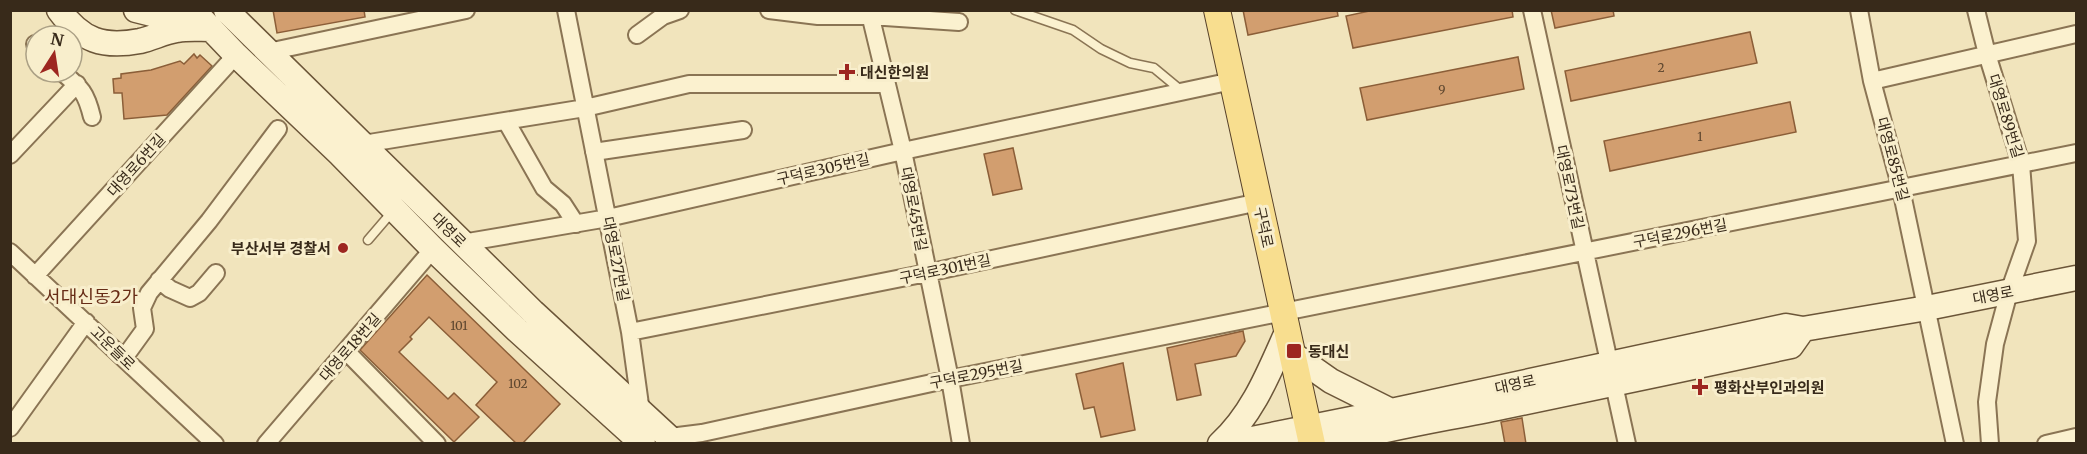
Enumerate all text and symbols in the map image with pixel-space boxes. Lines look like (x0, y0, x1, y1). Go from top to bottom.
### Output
north arrow (24, 24, 84, 84)
text: N (49, 28, 66, 50)
house number: 2 (1657, 60, 1665, 75)
marker: 대신한의원 (838, 63, 856, 81)
place label: 대신한의원 (860, 63, 929, 82)
street label: 대영로89번길 (1984, 72, 2028, 160)
house number: 9 (1438, 82, 1446, 97)
street label: 대영로85번길 (1873, 115, 1913, 203)
house number: 1 (1697, 129, 1703, 144)
street label: 대영로6번길 (103, 130, 169, 200)
street label: 대영로73번길 (1552, 143, 1588, 231)
street label: 구덕로305번길 (774, 149, 872, 189)
street label: 대영로45번길 (896, 165, 932, 253)
street label: 구덕로 (1250, 205, 1278, 249)
street label: 대영로 (428, 209, 470, 251)
street label: 대영로27번길 (598, 215, 634, 303)
street label: 구덕로296번길 (1631, 215, 1729, 251)
place label: 부산서부 경찰서 (231, 239, 331, 258)
marker: 부산서부 경찰서 (336, 241, 350, 255)
street label: 구덕로301번길 (897, 250, 993, 288)
street label: 대영로 (1971, 282, 2015, 308)
district label: 서대신동2가 (44, 285, 138, 308)
street label: 대영로18번길 (315, 309, 385, 385)
house number: 101 (450, 318, 468, 333)
street label: 고운들로 (87, 322, 139, 374)
marker: 동대신 (1285, 342, 1303, 360)
place label: 동대신 (1308, 342, 1349, 361)
street label: 구덕로295번길 (928, 356, 1024, 392)
street label: 대영로 (1493, 370, 1537, 398)
house number: 102 (508, 376, 528, 391)
marker: 평화산부인과의원 (1691, 378, 1709, 396)
place label: 평화산부인과의원 (1714, 378, 1824, 397)

